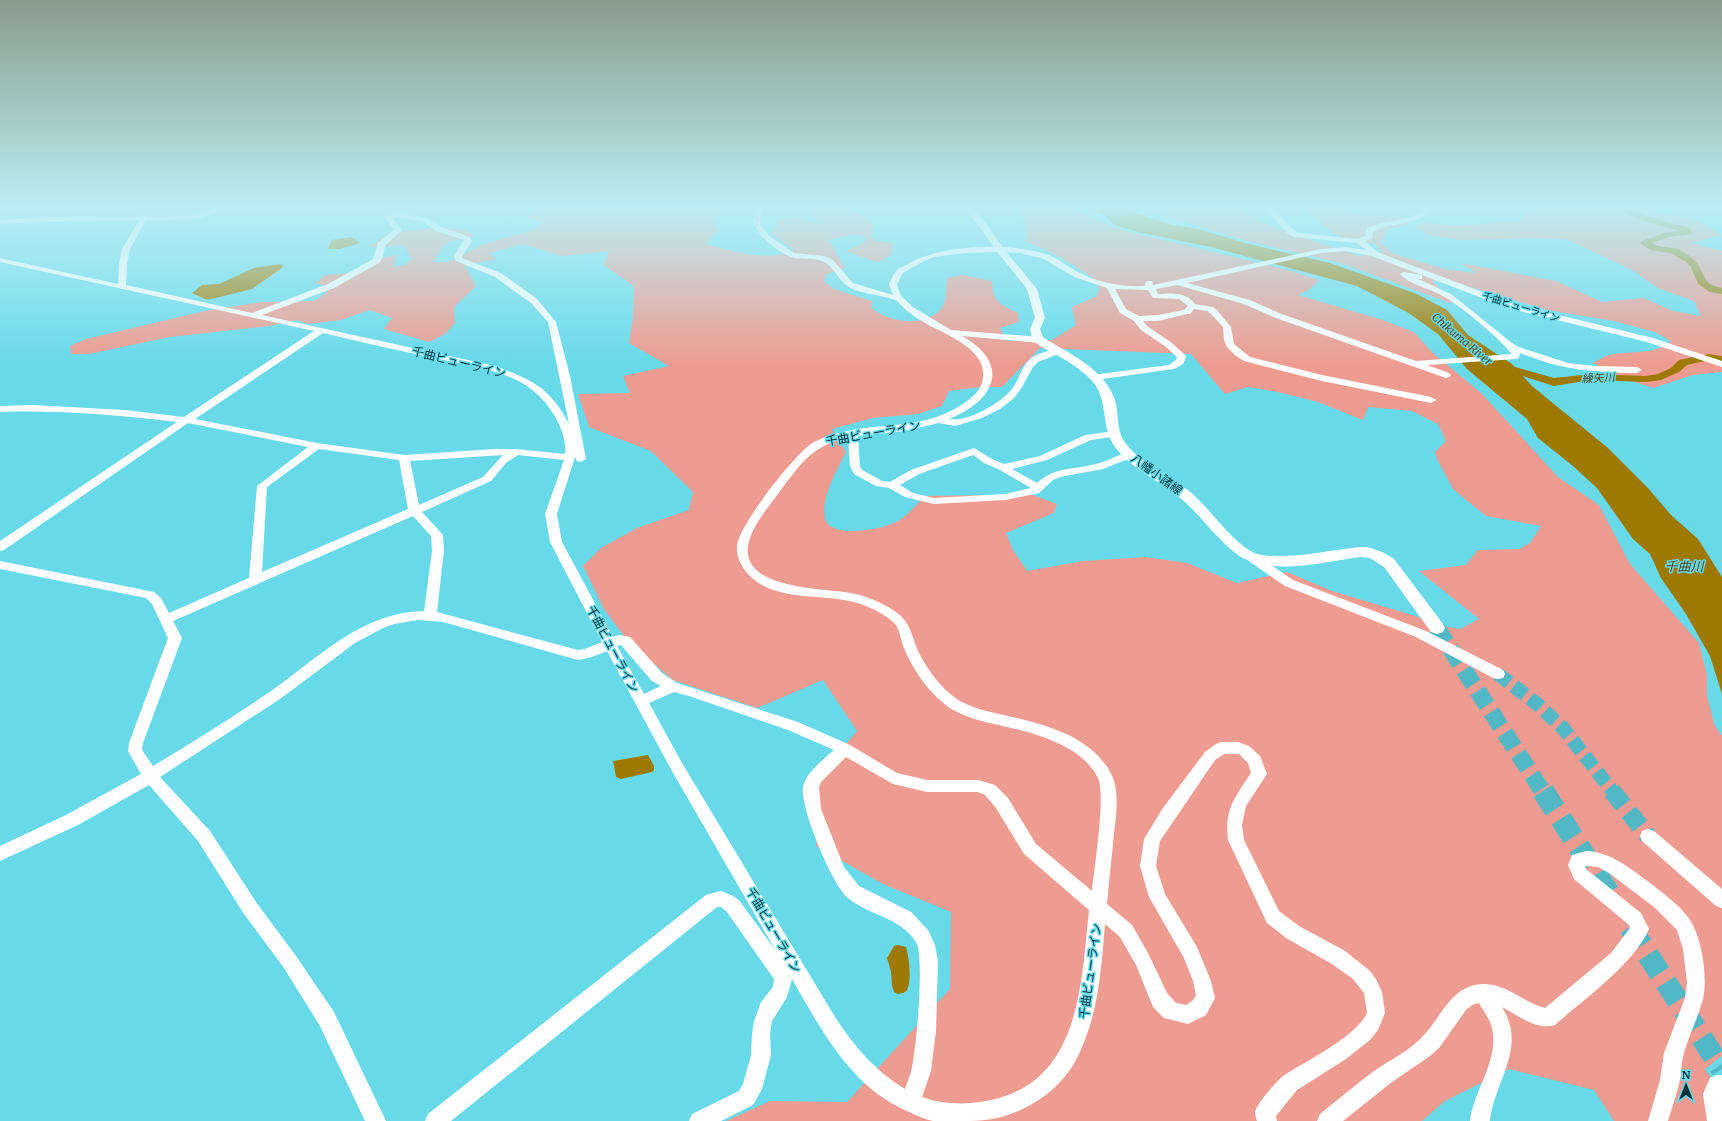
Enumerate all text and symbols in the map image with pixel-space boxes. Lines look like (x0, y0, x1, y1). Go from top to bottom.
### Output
street label: 千曲ビューライン (1481, 289, 1561, 325)
water label: Chikuma River (1429, 310, 1495, 369)
street label: 千曲ビューライン (411, 343, 507, 381)
water label: 繰矢川 (1581, 370, 1616, 386)
street label: 千曲ビューライン (824, 417, 922, 449)
street label: 八幡小諸線 (1128, 450, 1186, 498)
water label: 千曲川 (1664, 558, 1705, 575)
street label: 千曲ビューライン (584, 603, 642, 695)
street label: 千曲ビューライン (744, 885, 804, 975)
street label: 千曲ビューライン (1076, 922, 1104, 1020)
north arrow (1666, 1065, 1706, 1105)
text: N (1682, 1068, 1691, 1082)

